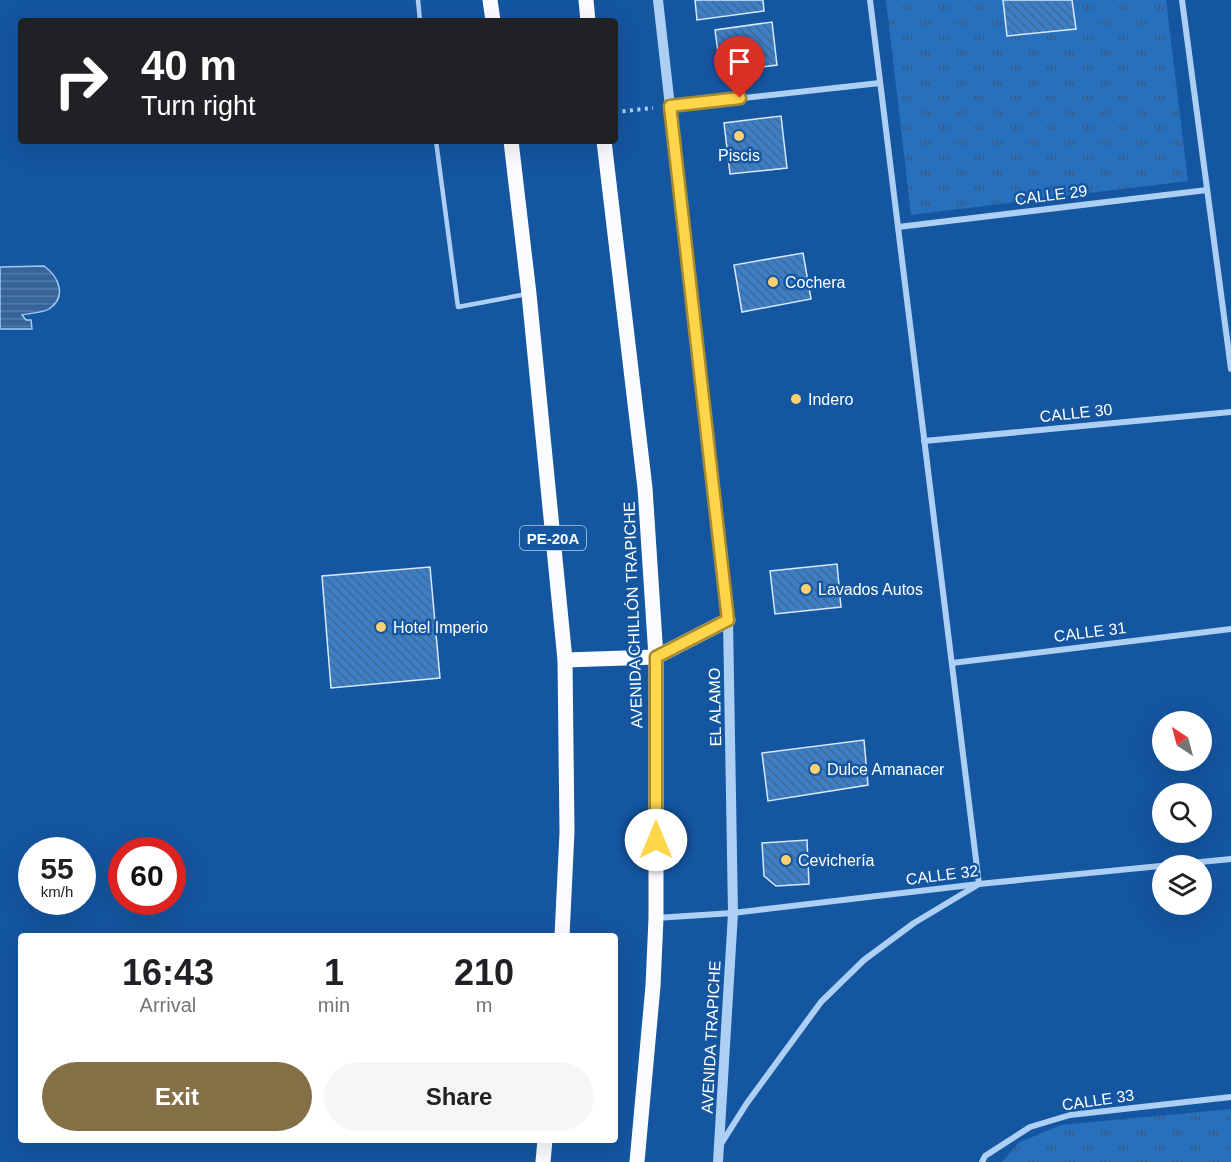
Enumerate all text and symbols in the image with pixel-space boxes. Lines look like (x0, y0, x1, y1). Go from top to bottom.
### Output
pin (714, 36, 765, 98)
icon: right (42, 42, 120, 120)
text: 40 m (141, 42, 237, 89)
icon: arrive (723, 45, 756, 78)
text: Turn right (141, 91, 256, 121)
marker: Piscis (732, 129, 746, 143)
place label: Piscis (718, 147, 760, 164)
street label: CALLE 29 (1014, 182, 1088, 208)
place label: Cochera (785, 274, 846, 291)
marker: Cochera (766, 275, 780, 289)
place label: Indero (808, 391, 853, 408)
marker: Indero (789, 392, 803, 406)
street label: CALLE 30 (1039, 401, 1113, 425)
street label: AVENIDA CHILLÓN TRAPICHE (620, 501, 645, 729)
road number: PE-20A (520, 526, 586, 550)
place label: Lavados Autos (818, 581, 923, 598)
marker: Lavados Autos (799, 582, 813, 596)
place label: Hotel Imperio (393, 619, 488, 636)
street label: CALLE 31 (1053, 619, 1127, 645)
marker: Hotel Imperio (374, 620, 388, 634)
street label: EL ALAMO (706, 668, 724, 746)
north arrow (1152, 711, 1212, 771)
map controls (1152, 711, 1212, 915)
place label: Dulce Amanacer (827, 761, 945, 778)
marker: Dulce Amanacer (808, 762, 822, 776)
button: search (1152, 783, 1212, 843)
position arrow (624, 808, 688, 872)
speed limit sign: 60 (108, 837, 186, 915)
text: 55 (40, 852, 74, 885)
place label: Cevichería (798, 852, 875, 869)
marker: Cevichería (779, 853, 793, 867)
button: layers (1152, 855, 1212, 915)
street label: CALLE 32 (905, 862, 979, 888)
text: km/h (41, 883, 73, 900)
text: 16:43 (122, 952, 214, 993)
text: 1 (324, 952, 344, 993)
text: 210 (454, 952, 514, 993)
street label: AVENIDA TRAPICHE (699, 960, 723, 1114)
text: Arrival (140, 994, 196, 1016)
text: min (318, 994, 350, 1016)
text: m (476, 994, 492, 1016)
button: Exit (42, 1062, 312, 1131)
button: Share (324, 1062, 594, 1131)
street label: CALLE 33 (1061, 1086, 1135, 1113)

